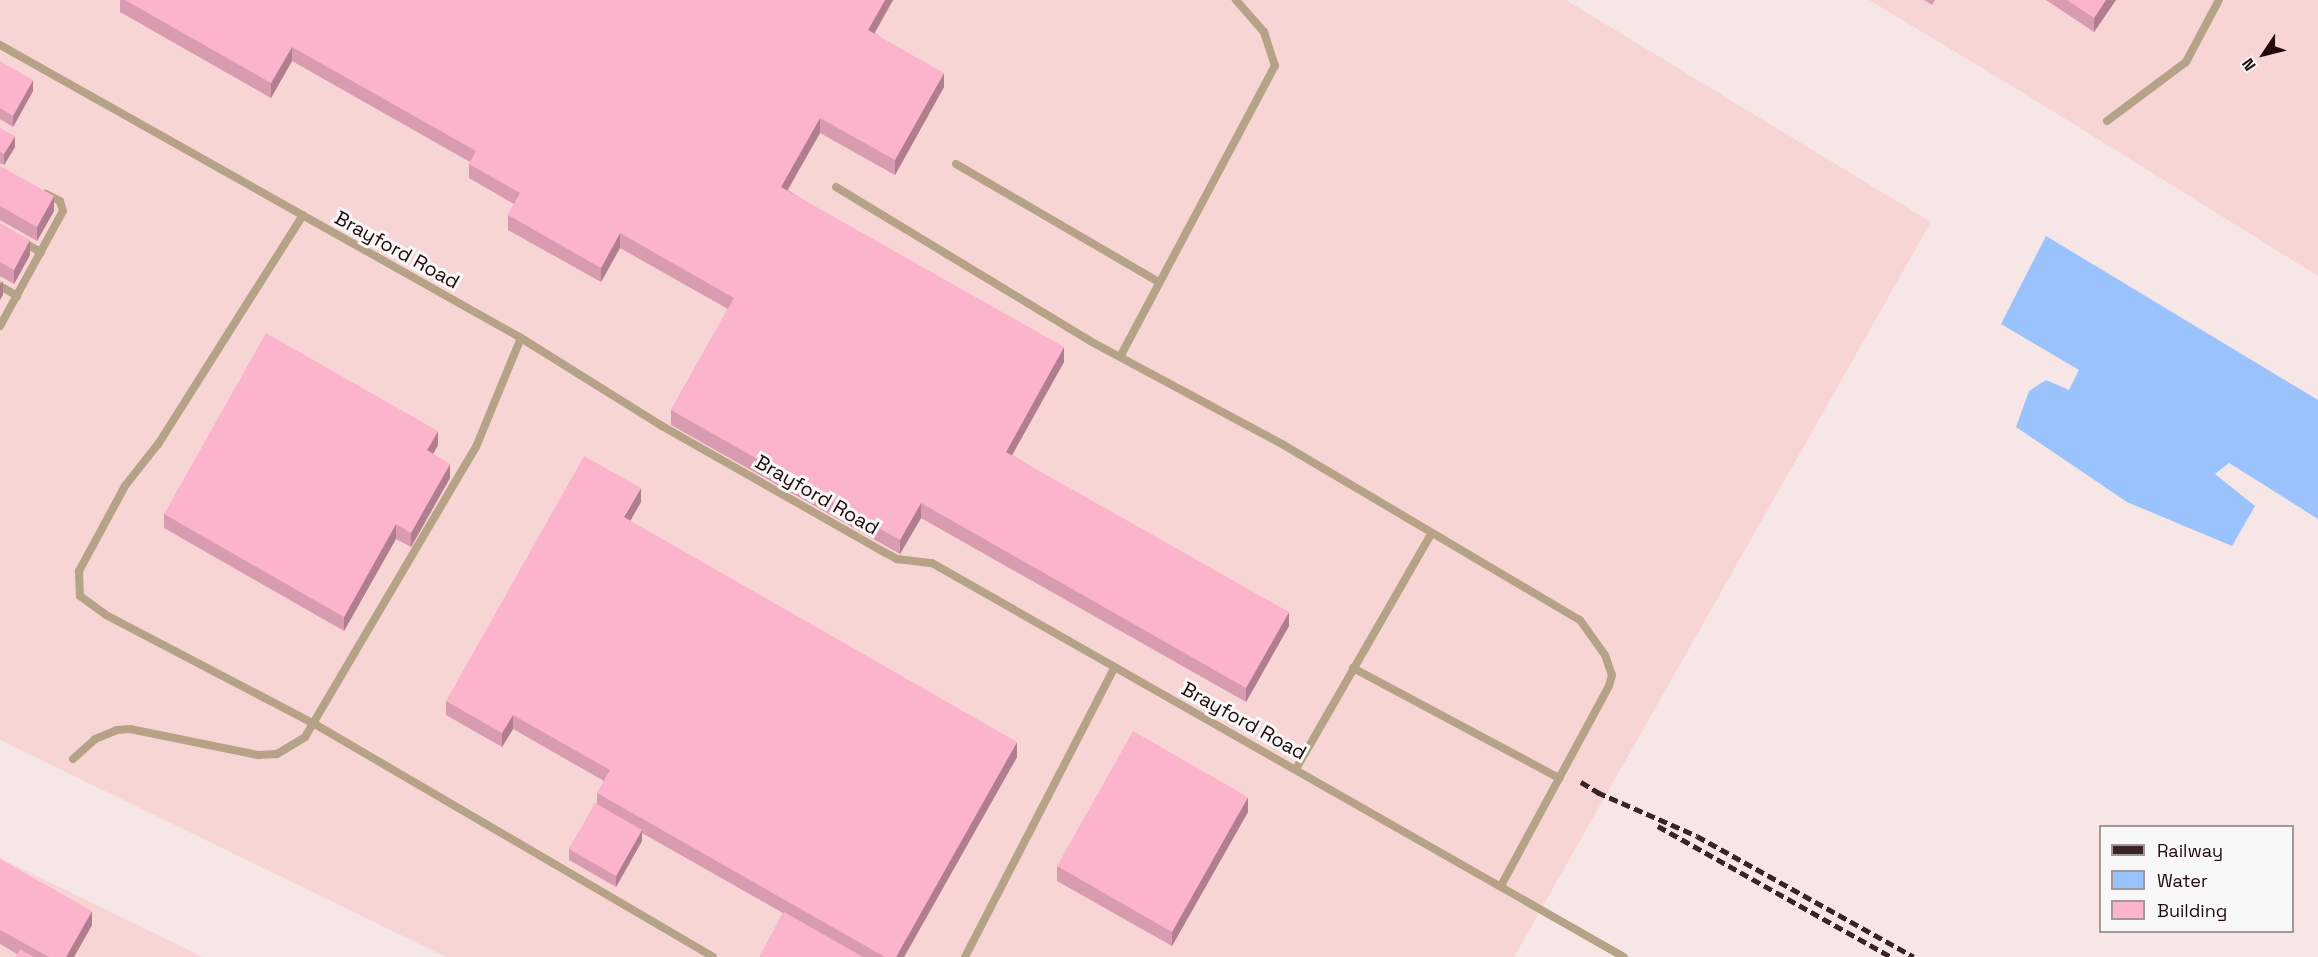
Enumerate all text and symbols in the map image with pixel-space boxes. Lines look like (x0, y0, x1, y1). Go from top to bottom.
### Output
north arrow (2234, 24, 2294, 84)
text: N (2237, 54, 2261, 75)
street label: Brayford Road (330, 206, 464, 294)
street label: Brayford Road (751, 450, 883, 540)
street label: Brayford Road (1177, 677, 1311, 765)
legend (2099, 825, 2294, 933)
text: Railway (2157, 839, 2223, 862)
text: Water (2157, 869, 2208, 892)
text: Building (2157, 899, 2227, 922)

